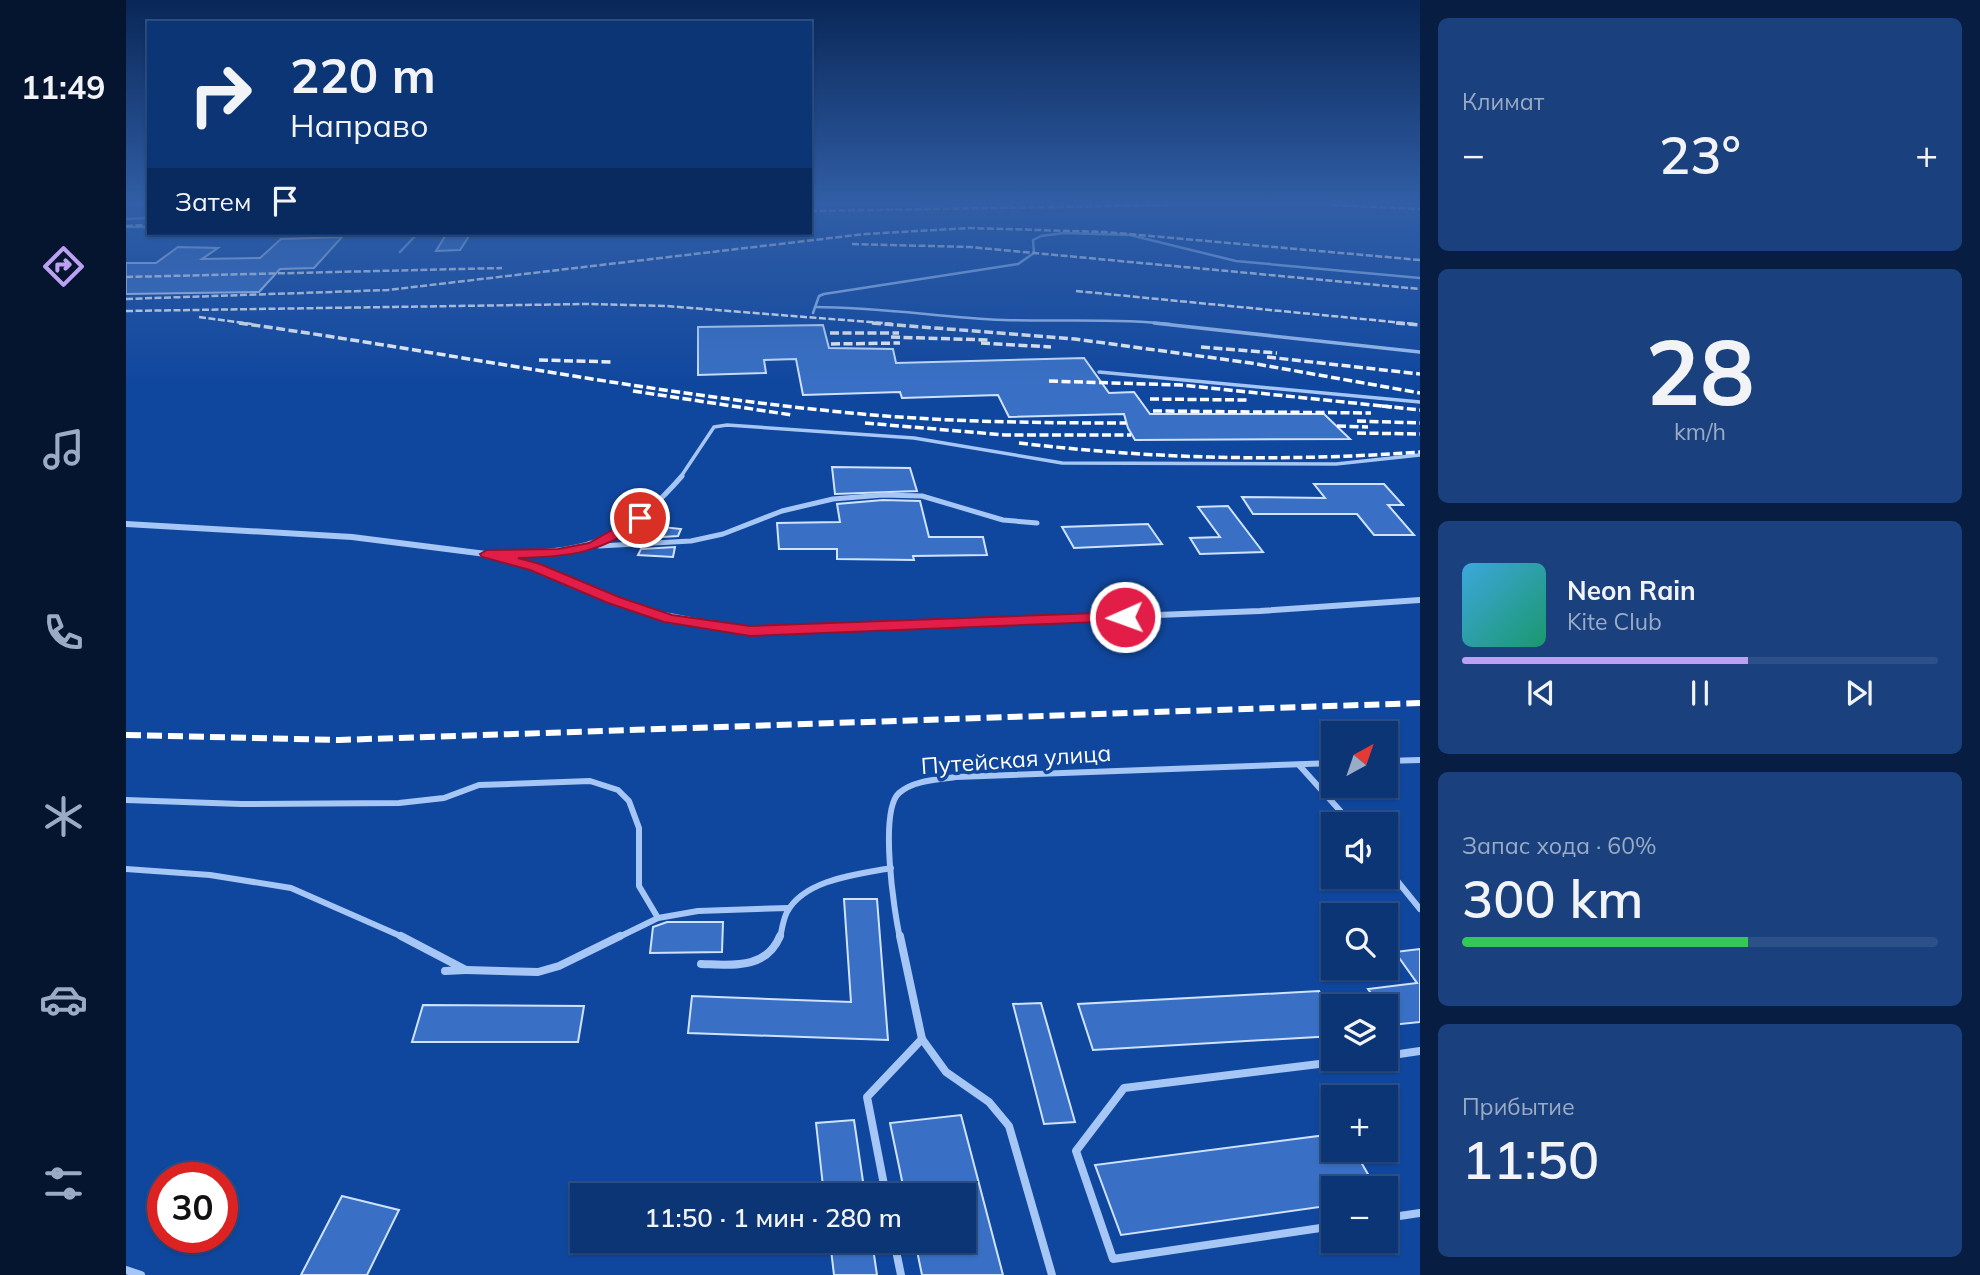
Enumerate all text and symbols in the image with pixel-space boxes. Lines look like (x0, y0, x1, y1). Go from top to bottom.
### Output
text: 220 m (290, 44, 436, 105)
icon: right (175, 49, 266, 140)
text: 11:49 (21, 67, 105, 107)
text: Климат (1462, 87, 1544, 116)
text: Направо (290, 105, 429, 145)
text: 23° (1659, 122, 1741, 187)
text: − (1462, 130, 1485, 178)
text: + (1915, 130, 1938, 178)
icon: arrive (266, 182, 304, 220)
text: Затем (175, 185, 252, 218)
icon: directions (39, 242, 88, 291)
text: 28 (1645, 314, 1755, 428)
text: km/h (1674, 417, 1726, 446)
icon: music (39, 425, 88, 474)
pin (610, 488, 670, 548)
icon: arrive (621, 499, 659, 537)
text: Neon Rain (1567, 574, 1696, 607)
position arrow (1088, 580, 1162, 654)
text: Kite Club (1567, 607, 1662, 636)
icon: phone (39, 608, 88, 657)
icon: previous (1522, 674, 1560, 712)
icon: pause (1681, 674, 1719, 712)
icon: next (1840, 674, 1878, 712)
north arrow (1321, 721, 1398, 798)
map controls (1321, 721, 1398, 1253)
street label: Путейская улица (920, 738, 1112, 780)
icon: climate (39, 792, 88, 841)
button: sound (1321, 812, 1398, 889)
text: Запас хода · 60% (1462, 831, 1657, 860)
text: 300 km (1462, 866, 1643, 931)
button: search (1321, 903, 1398, 980)
icon: car (39, 975, 88, 1024)
button: layers (1321, 994, 1398, 1071)
button: + (1321, 1085, 1398, 1162)
text: Прибытие (1462, 1092, 1575, 1121)
text: 11:50 (1462, 1127, 1599, 1192)
icon: filters (39, 1159, 88, 1208)
speed limit sign: 30 (147, 1162, 238, 1253)
button: − (1321, 1176, 1398, 1253)
text: 11:50 · 1 мин · 280 m (644, 1201, 902, 1234)

